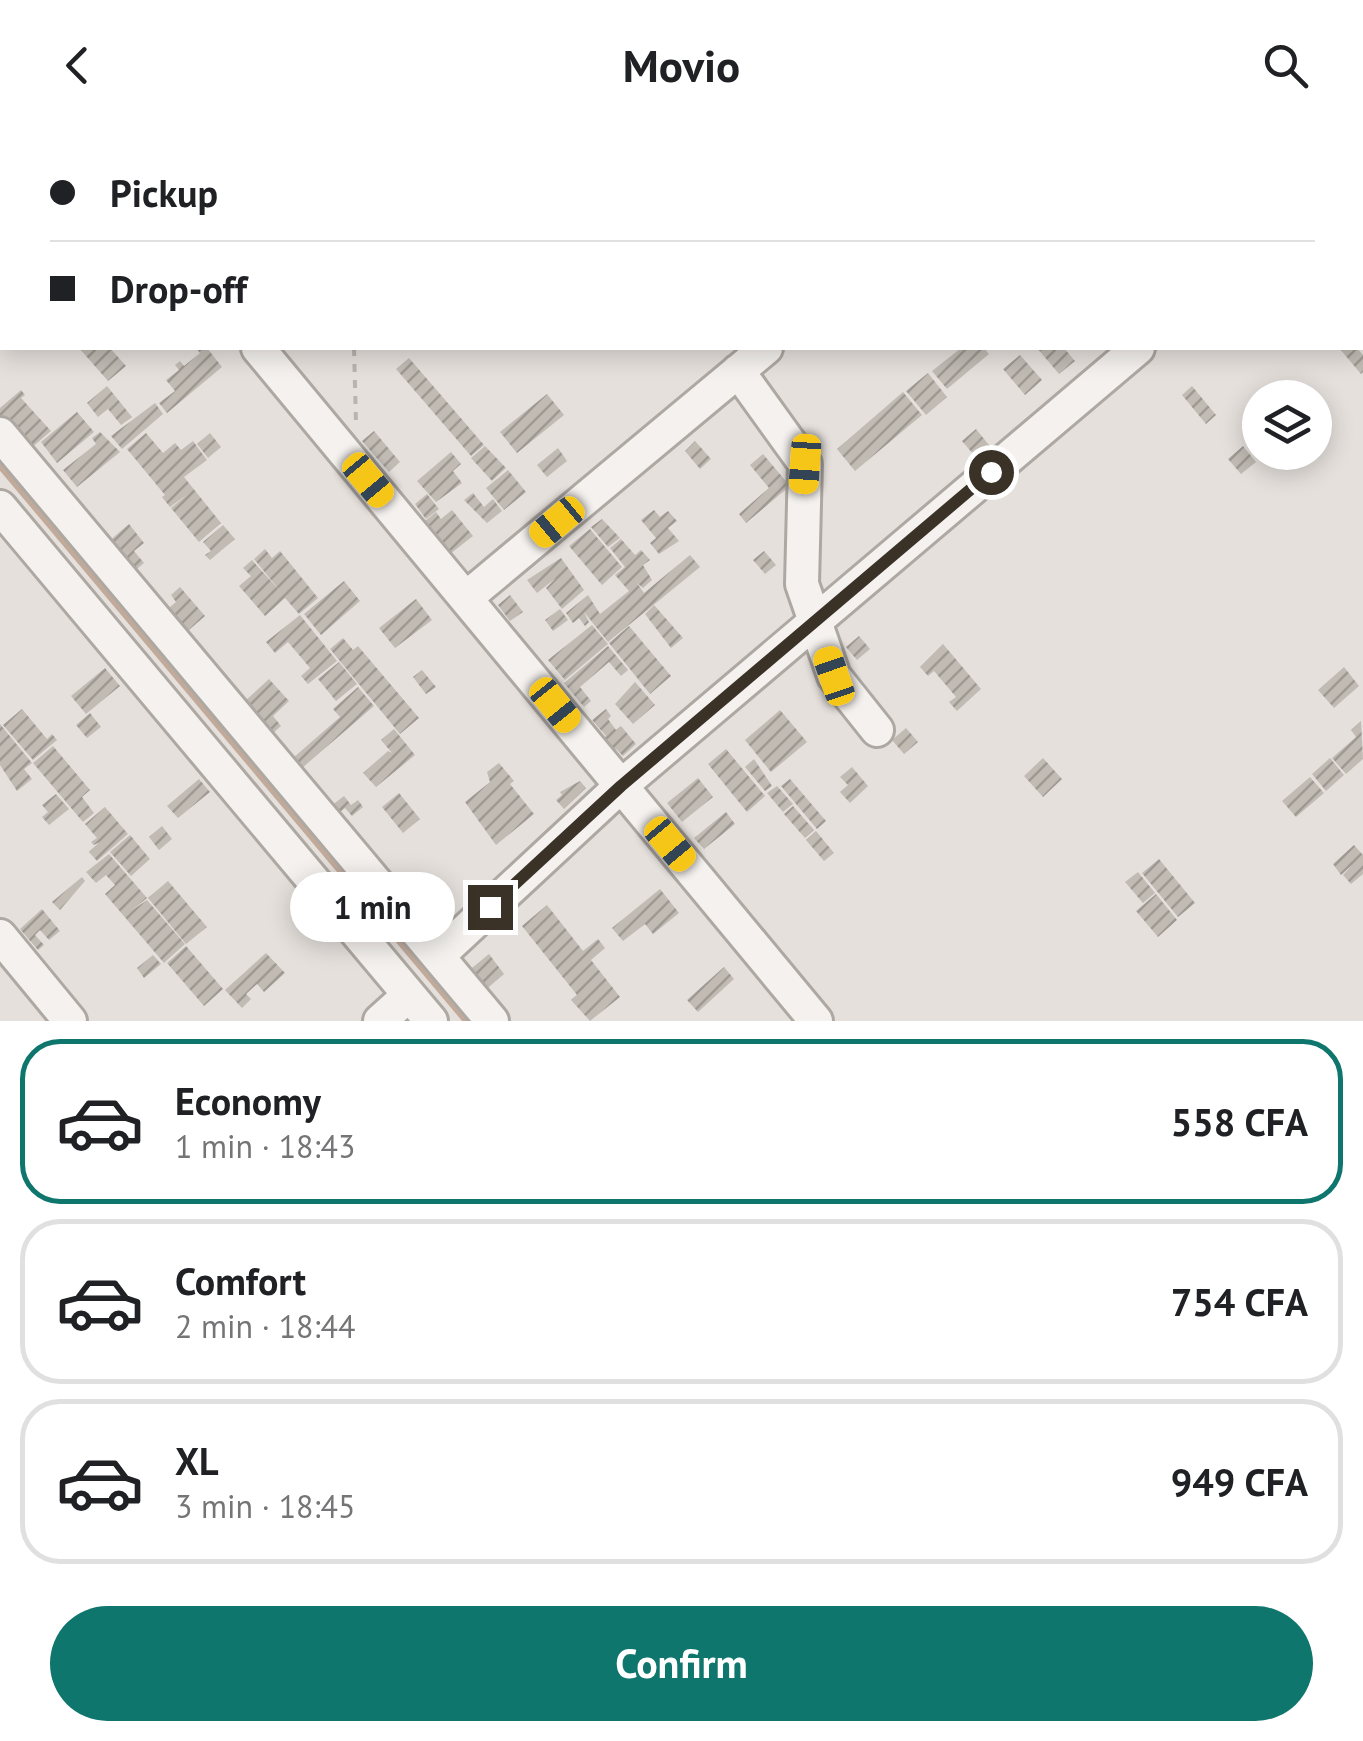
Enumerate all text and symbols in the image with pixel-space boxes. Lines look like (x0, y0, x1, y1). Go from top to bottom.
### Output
text: Movio (623, 36, 740, 94)
icon: back (50, 38, 105, 93)
icon: search (1258, 38, 1313, 93)
text: Pickup (110, 168, 218, 217)
text: Drop-off (110, 264, 247, 313)
map controls (1242, 380, 1332, 470)
button: layers (1242, 380, 1332, 470)
car (788, 433, 822, 495)
car (337, 447, 399, 513)
route start (969, 450, 1014, 495)
car (524, 491, 590, 553)
car (810, 643, 858, 709)
car (524, 672, 586, 738)
car (639, 811, 701, 877)
callout: 1 min (290, 872, 455, 942)
route end (468, 885, 513, 930)
text: 1 min (333, 886, 412, 928)
text: Economy (175, 1076, 321, 1125)
icon: car (55, 1077, 145, 1167)
text: 558 CFA (1171, 1097, 1308, 1146)
text: 1 min · 18:43 (175, 1125, 355, 1167)
text: Comfort (175, 1256, 306, 1305)
icon: car (55, 1257, 145, 1347)
text: 754 CFA (1171, 1277, 1308, 1326)
text: 2 min · 18:44 (175, 1305, 355, 1347)
text: XL (175, 1436, 219, 1485)
icon: car (55, 1437, 145, 1527)
text: 949 CFA (1171, 1457, 1308, 1506)
text: 3 min · 18:45 (175, 1485, 355, 1527)
button: Confirm (50, 1606, 1313, 1721)

